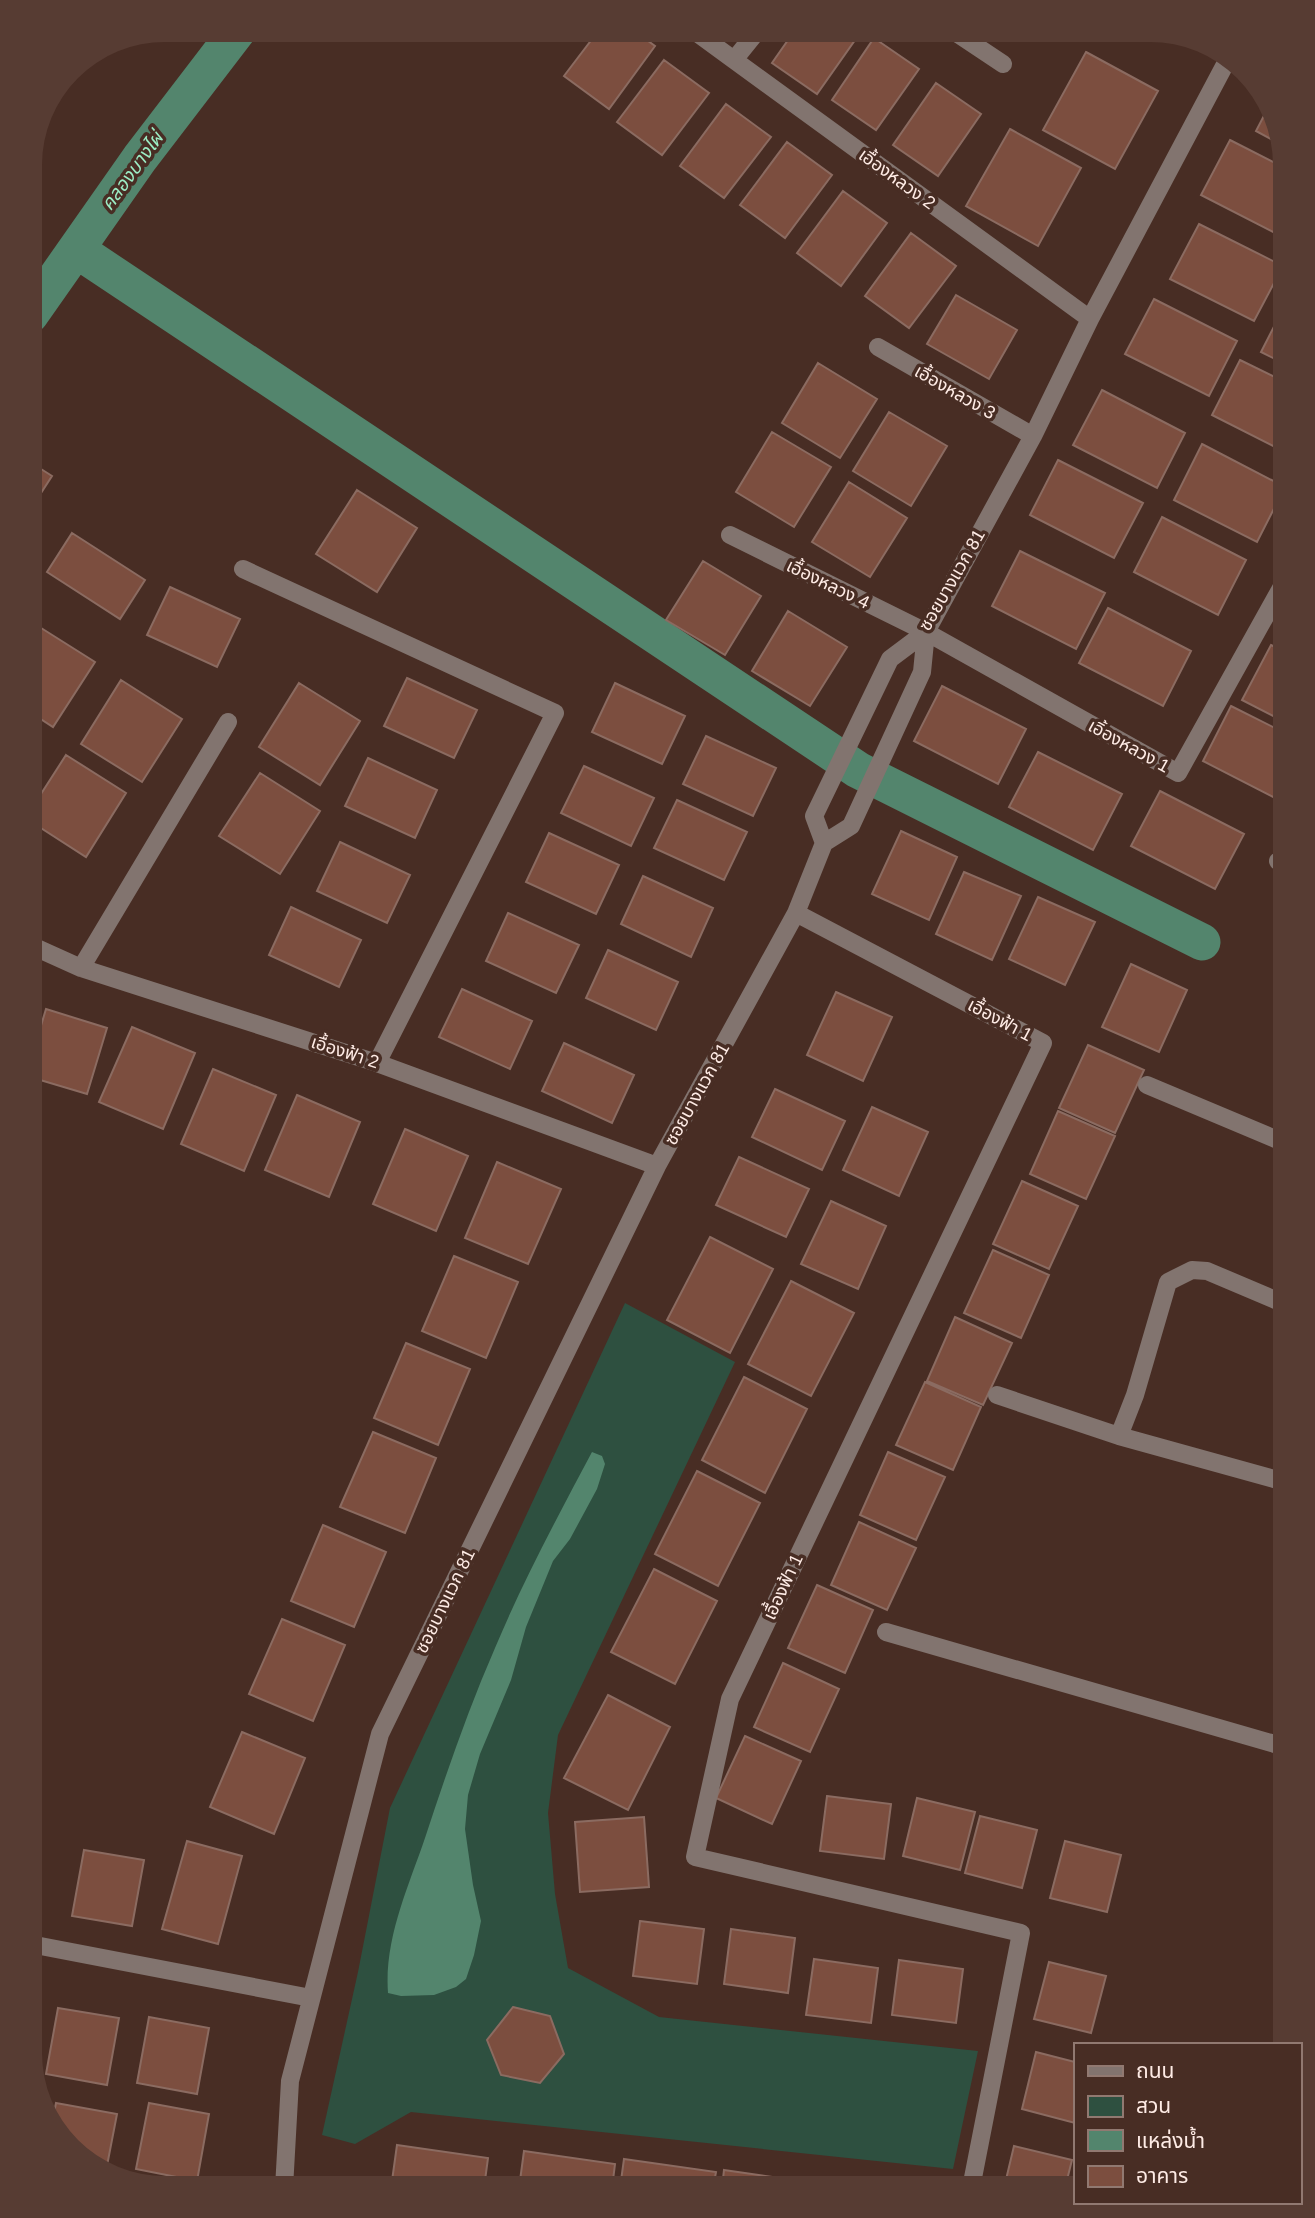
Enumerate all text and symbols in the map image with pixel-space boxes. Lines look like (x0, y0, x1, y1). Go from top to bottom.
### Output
water label: คลองบางไผ่ (97, 126, 169, 214)
street label: เอื้องหลวง 2 (855, 142, 941, 213)
street label: เอื้องหลวง 3 (911, 358, 1000, 423)
street label: ซอยบางแวก 81 (915, 526, 989, 634)
street label: เอื้องหลวง 4 (783, 553, 874, 613)
street label: เอิ้องหลวง 1 (1085, 714, 1174, 777)
street label: เอื้องฟ้า 1 (964, 992, 1037, 1045)
street label: เอื้องฟ้า 2 (309, 1029, 382, 1072)
street label: ซอยบางแวก 81 (661, 1039, 733, 1149)
street label: ซอยบางแวก 81 (411, 1546, 479, 1656)
street label: เอื้องฟ้า 1 (756, 1550, 807, 1623)
legend (1074, 2043, 1301, 2204)
text: ถนน (1136, 2059, 1174, 2082)
text: สวน (1136, 2094, 1171, 2117)
text: แหล่งน้ำ (1136, 2126, 1205, 2152)
text: อาคาร (1136, 2164, 1188, 2187)

